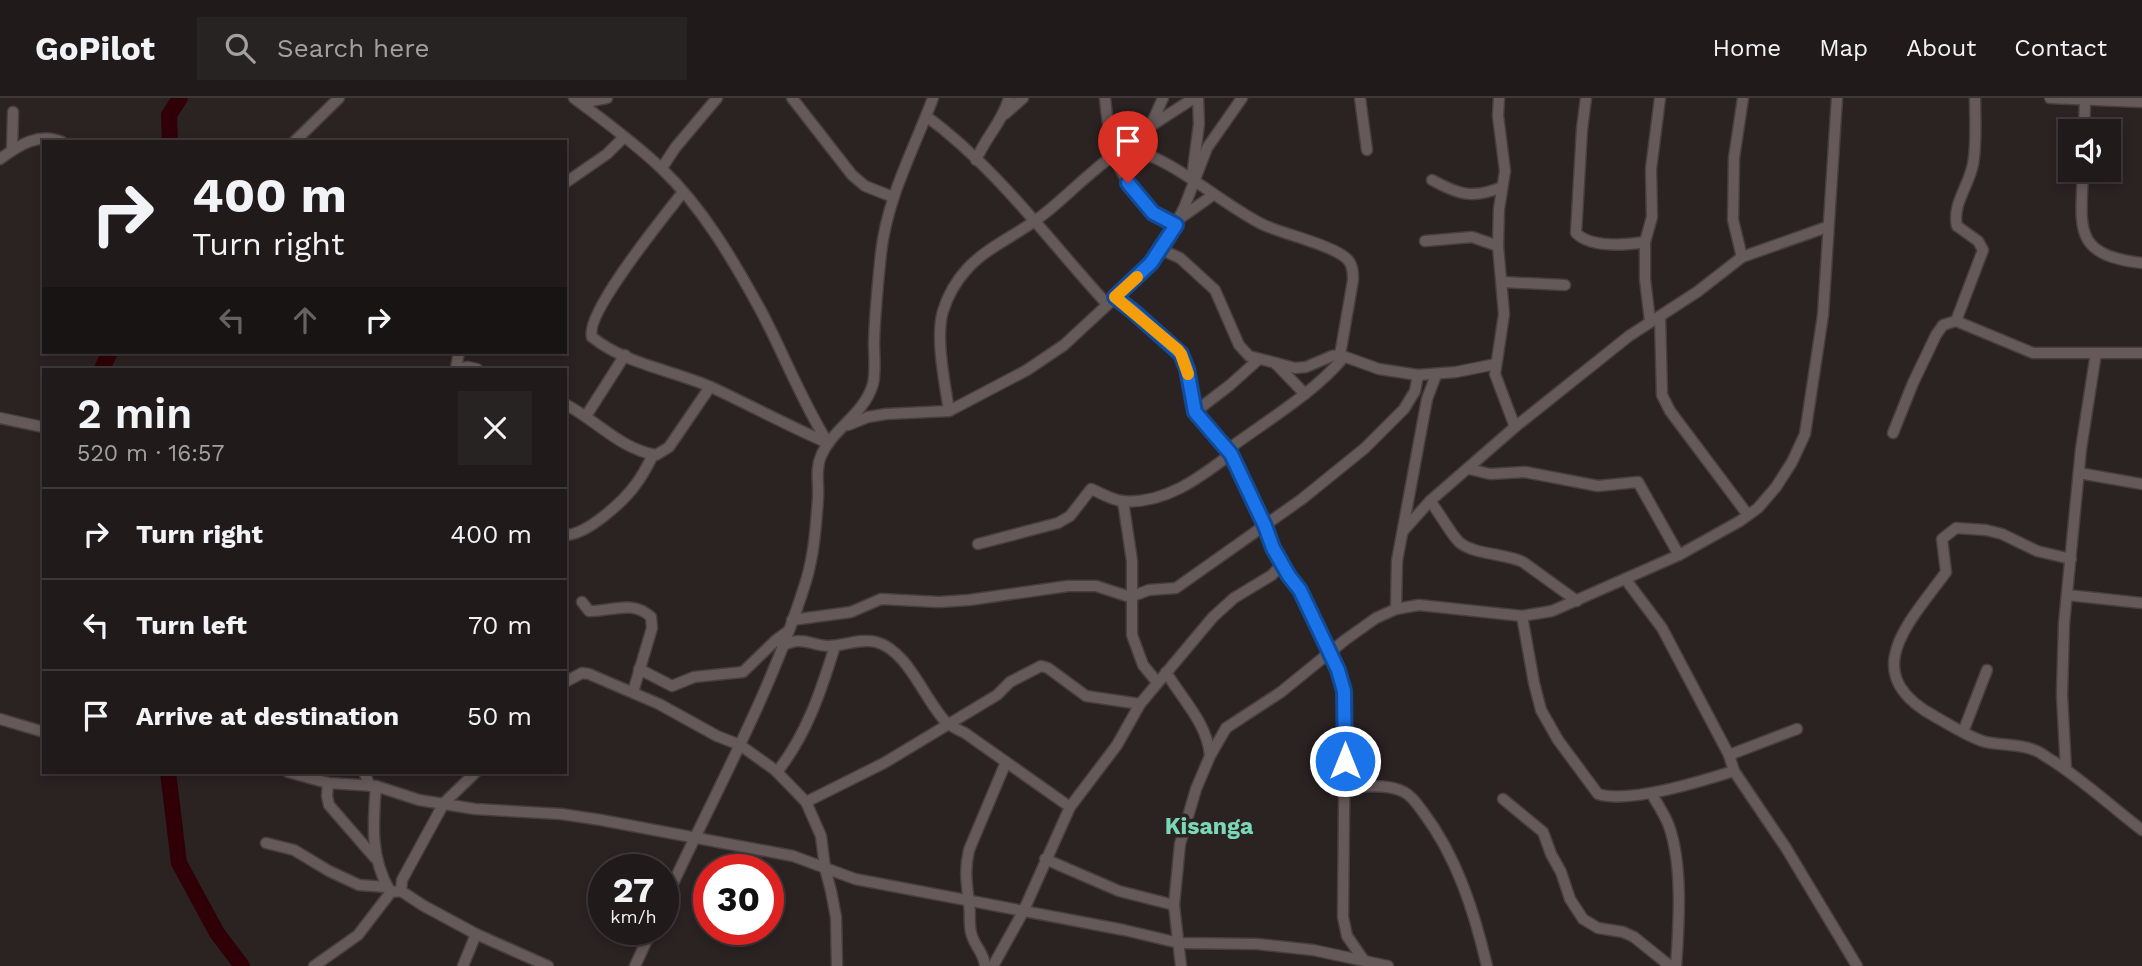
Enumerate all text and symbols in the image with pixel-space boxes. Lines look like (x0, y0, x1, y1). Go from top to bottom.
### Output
search box (197, 17, 687, 80)
text: GoPilot (35, 29, 155, 68)
icon: search (221, 29, 259, 67)
text: Search here (277, 33, 429, 63)
text: Home (1713, 34, 1781, 62)
text: Map (1819, 34, 1868, 62)
text: About (1906, 34, 1976, 62)
text: Contact (2014, 34, 2107, 62)
pin (1098, 111, 1158, 183)
map controls (2058, 119, 2121, 182)
button: sound (2058, 119, 2121, 182)
icon: arrive (1109, 122, 1147, 160)
text: 400 m (192, 166, 347, 224)
icon: right (77, 168, 168, 259)
text: Turn right (192, 225, 344, 263)
icon: left (213, 301, 251, 339)
icon: ahead (286, 301, 324, 339)
icon: right (359, 301, 397, 339)
text: 2 min (77, 389, 192, 438)
button: close (458, 391, 532, 465)
text: 520 m · 16:57 (77, 440, 224, 467)
icon: right (77, 515, 115, 553)
text: Turn right (136, 519, 263, 549)
text: 400 m (450, 519, 532, 549)
icon: left (77, 606, 115, 644)
text: Turn left (136, 610, 247, 640)
text: 70 m (468, 610, 532, 640)
icon: arrive (77, 697, 115, 735)
text: Arrive at destination (136, 701, 399, 731)
text: 50 m (467, 701, 532, 731)
position arrow (1308, 724, 1382, 798)
district label: Kisanga (1165, 813, 1254, 840)
speed limit sign: 30 (693, 854, 784, 945)
text: 27 (613, 869, 654, 911)
text: km/h (610, 906, 657, 927)

